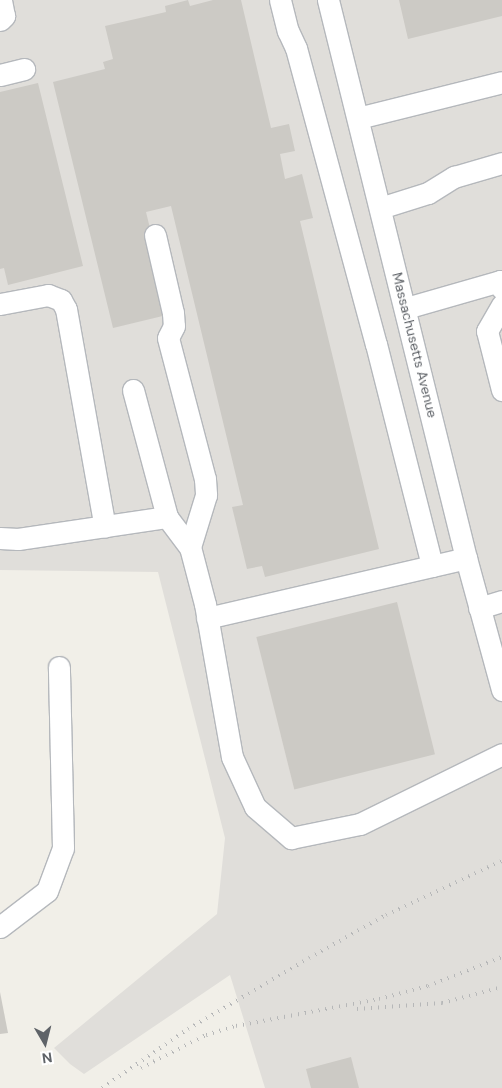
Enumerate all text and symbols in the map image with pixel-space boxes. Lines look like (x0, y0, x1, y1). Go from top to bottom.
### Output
street label: Massachusetts Avenue (389, 271, 441, 419)
north arrow (20, 1018, 70, 1068)
text: N (41, 1048, 53, 1067)

